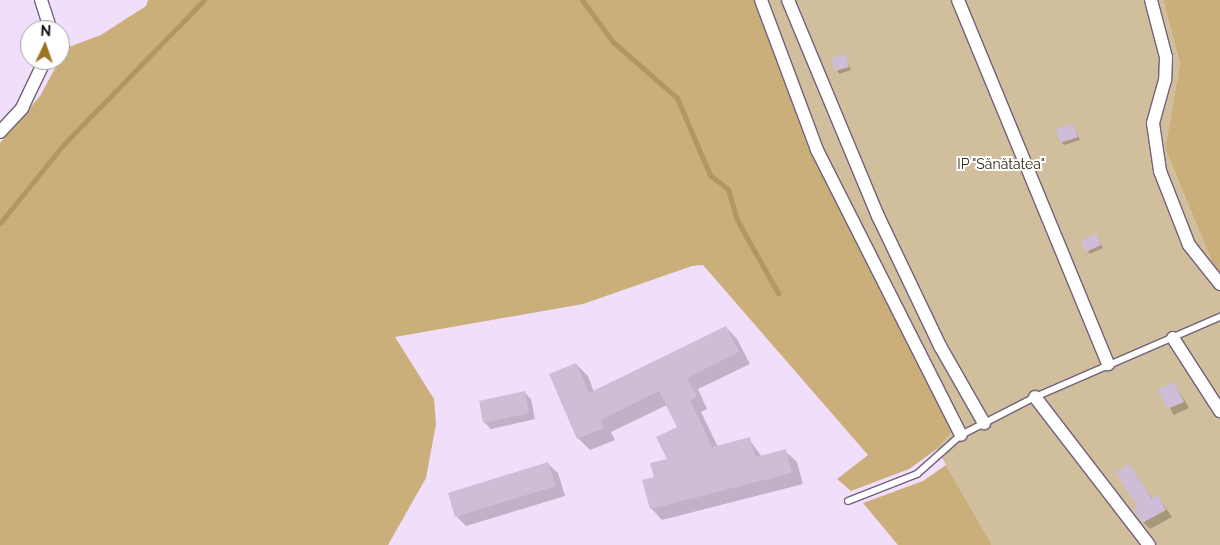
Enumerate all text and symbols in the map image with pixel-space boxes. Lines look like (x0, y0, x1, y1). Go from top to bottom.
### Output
north arrow (20, 20, 70, 70)
text: N (40, 23, 51, 39)
park label: IP "Sănătatea" (957, 156, 1045, 172)

